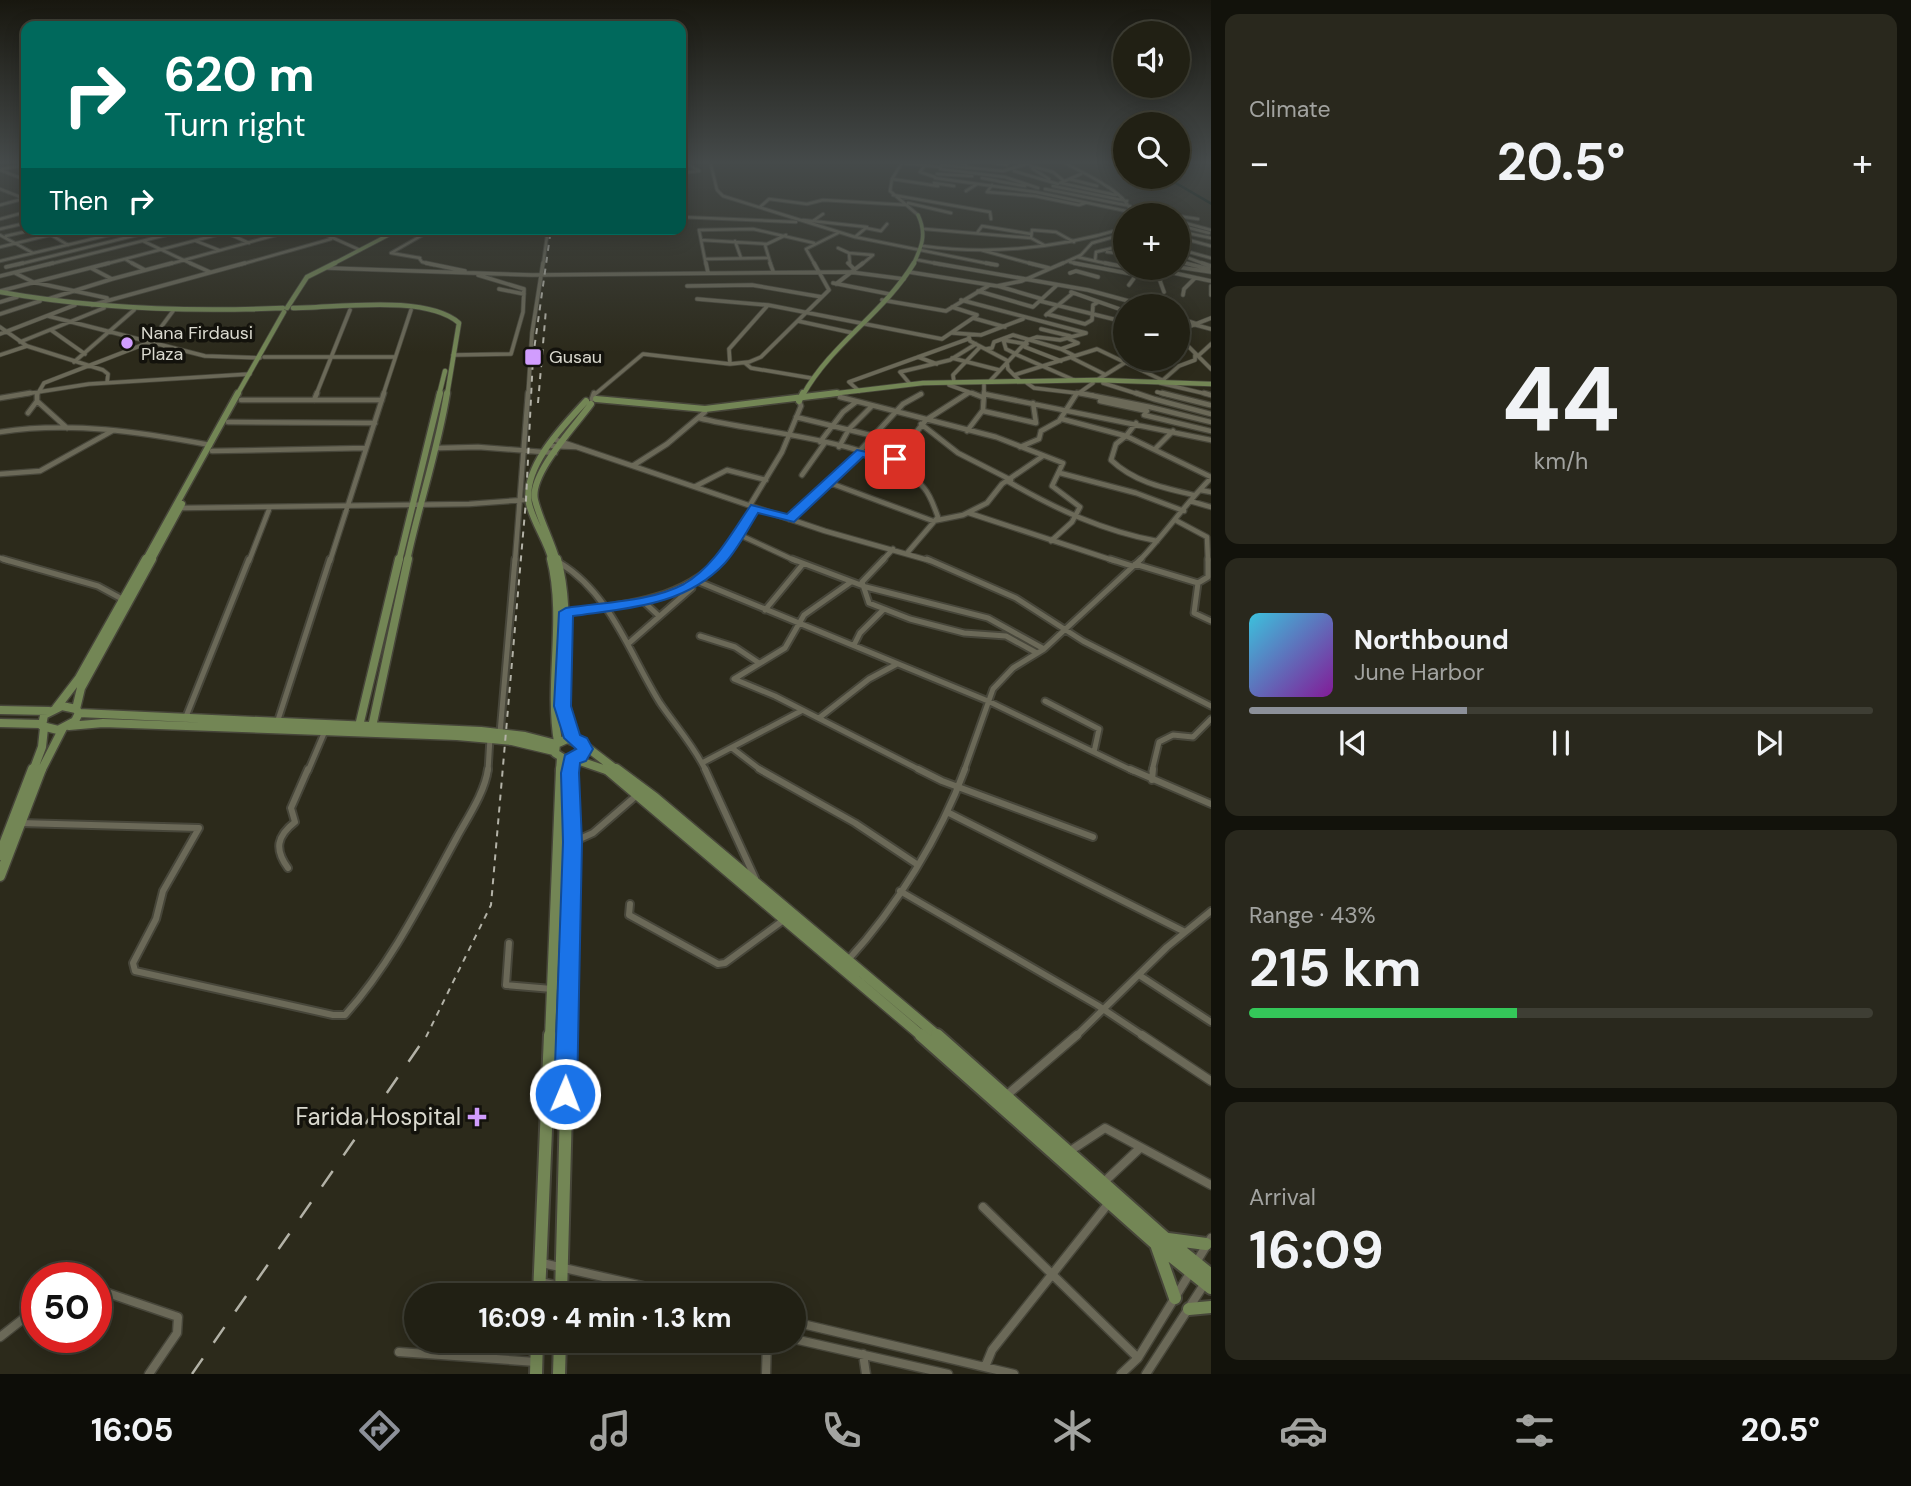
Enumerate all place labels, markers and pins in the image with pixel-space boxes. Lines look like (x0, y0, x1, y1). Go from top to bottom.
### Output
place label: Nana Firdausi Plaza (141, 321, 253, 366)
marker: Nana Firdausi Plaza (119, 335, 135, 351)
place label: Gusau (549, 345, 602, 369)
marker: Gusau (523, 347, 543, 367)
pin (865, 429, 925, 489)
place label: Farida Hospital (296, 1101, 461, 1132)
marker: Farida Hospital (467, 1107, 487, 1127)

